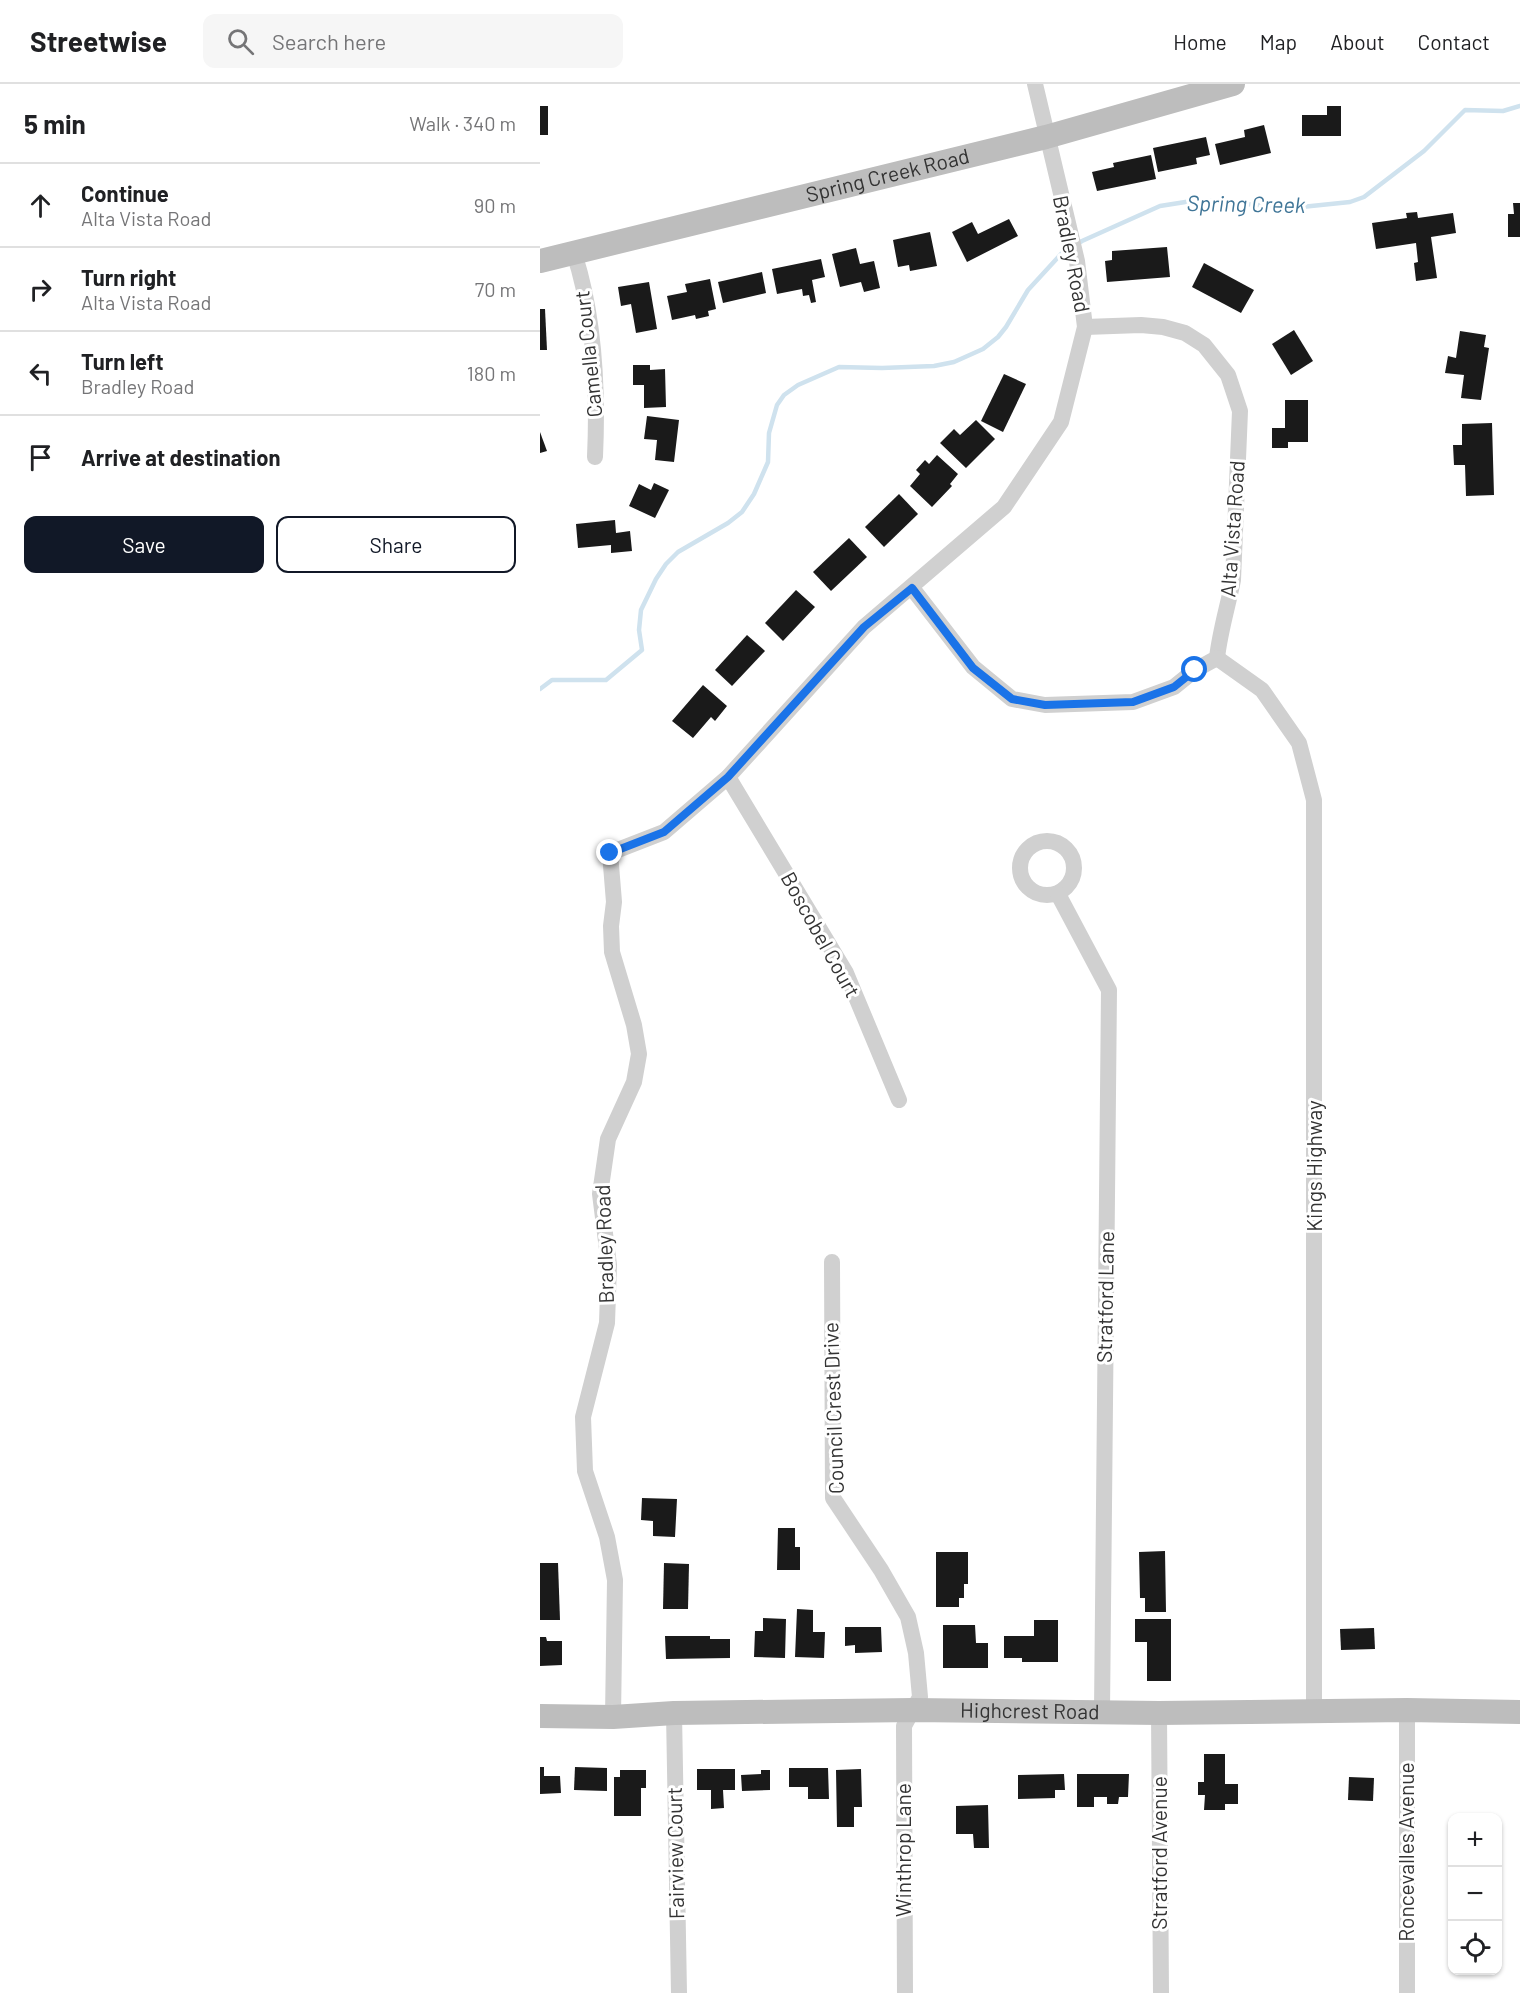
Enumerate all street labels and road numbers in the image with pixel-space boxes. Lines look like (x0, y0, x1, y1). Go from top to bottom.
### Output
street label: Spring Creek Road (803, 142, 972, 206)
street label: Bradley Road (1049, 193, 1096, 315)
street label: Camella Court (568, 290, 607, 419)
street label: Alta Vista Road (1214, 460, 1249, 598)
street label: Boscobel Court (777, 867, 866, 1001)
street label: Kings Highway (1301, 1100, 1326, 1232)
street label: Bradley Road (589, 1184, 618, 1304)
street label: Stratford Lane (1091, 1231, 1118, 1363)
street label: Council Crest Drive (817, 1322, 848, 1494)
street label: Highcrest Road (960, 1697, 1100, 1723)
street label: Roncevalles Avenue (1393, 1762, 1418, 1942)
street label: Stratford Avenue (1146, 1776, 1171, 1930)
street label: Winthrop Lane (890, 1783, 915, 1917)
street label: Fairview Court (661, 1787, 688, 1919)

